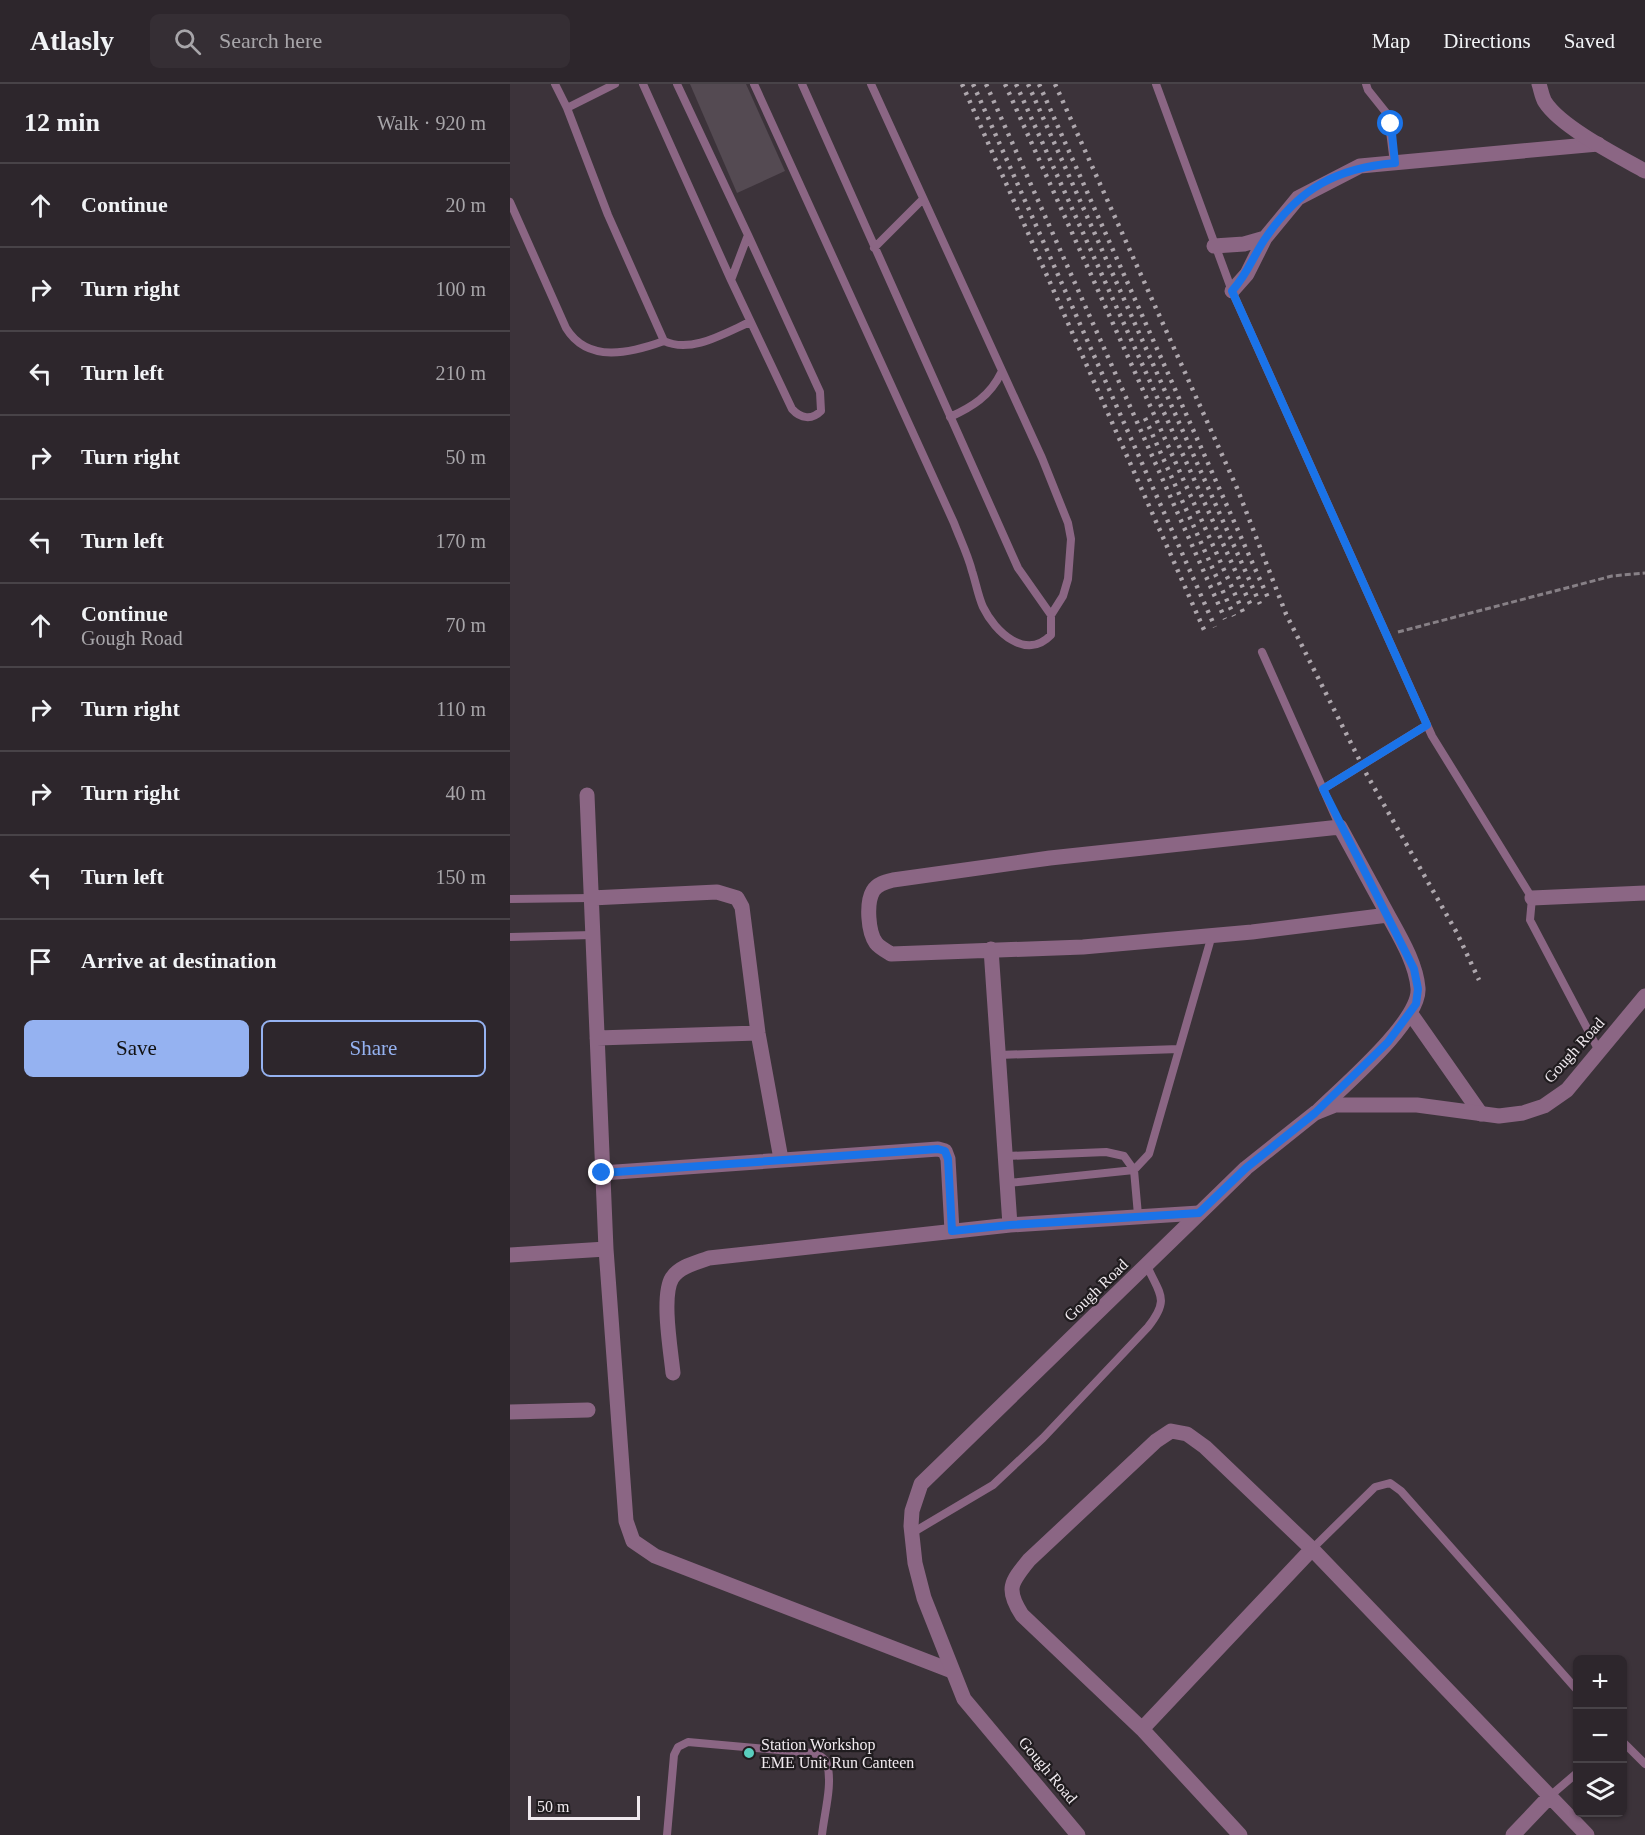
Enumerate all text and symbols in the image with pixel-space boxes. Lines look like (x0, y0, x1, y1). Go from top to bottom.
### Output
search box (150, 14, 570, 68)
text: Atlasly (30, 25, 114, 56)
icon: search (171, 25, 204, 58)
text: Search here (219, 28, 322, 53)
text: Map (1372, 29, 1410, 53)
text: Directions (1443, 29, 1531, 53)
text: Saved (1564, 29, 1615, 53)
text: 12 min (24, 108, 100, 137)
route start (1377, 110, 1403, 136)
text: Walk · 920 m (377, 112, 486, 134)
icon: ahead (24, 189, 57, 222)
text: Continue (81, 192, 168, 217)
text: 20 m (445, 194, 486, 216)
icon: right (24, 273, 57, 306)
text: Turn right (81, 276, 180, 301)
text: 100 m (435, 278, 486, 300)
icon: left (24, 357, 57, 390)
text: Turn left (81, 360, 164, 385)
text: 210 m (435, 362, 486, 384)
icon: right (24, 441, 57, 474)
text: Turn right (81, 444, 180, 469)
text: 50 m (445, 446, 486, 468)
icon: left (24, 525, 57, 558)
text: Turn left (81, 528, 164, 553)
text: 170 m (435, 530, 486, 552)
text: Continue (81, 601, 168, 626)
icon: ahead (24, 609, 57, 642)
text: 70 m (445, 614, 486, 636)
text: Gough Road (81, 627, 183, 649)
icon: right (24, 693, 57, 726)
text: Turn right (81, 696, 180, 721)
text: 110 m (436, 698, 486, 720)
icon: right (24, 777, 57, 810)
text: Turn right (81, 780, 180, 805)
text: 40 m (445, 782, 486, 804)
icon: left (24, 861, 57, 894)
text: Turn left (81, 864, 164, 889)
text: 150 m (435, 866, 486, 888)
icon: arrive (24, 945, 57, 978)
text: Arrive at destination (81, 948, 277, 973)
street label: Gough Road (1540, 1014, 1608, 1087)
button: Save (24, 1020, 249, 1077)
button: Share (261, 1020, 486, 1077)
route end (588, 1159, 614, 1185)
street label: Gough Road (1061, 1256, 1132, 1325)
map controls (1573, 1655, 1627, 1817)
button: + (1573, 1655, 1627, 1709)
button: − (1573, 1709, 1627, 1763)
street label: Gough Road (1015, 1733, 1081, 1807)
place label: Station Workshop EME Unit Run Canteen (761, 1736, 914, 1771)
marker: Station Workshop EME Unit Run Canteen (742, 1746, 756, 1760)
button: layers (1573, 1763, 1627, 1817)
scale bar (528, 1793, 640, 1820)
text: 50 m (537, 1798, 569, 1815)

